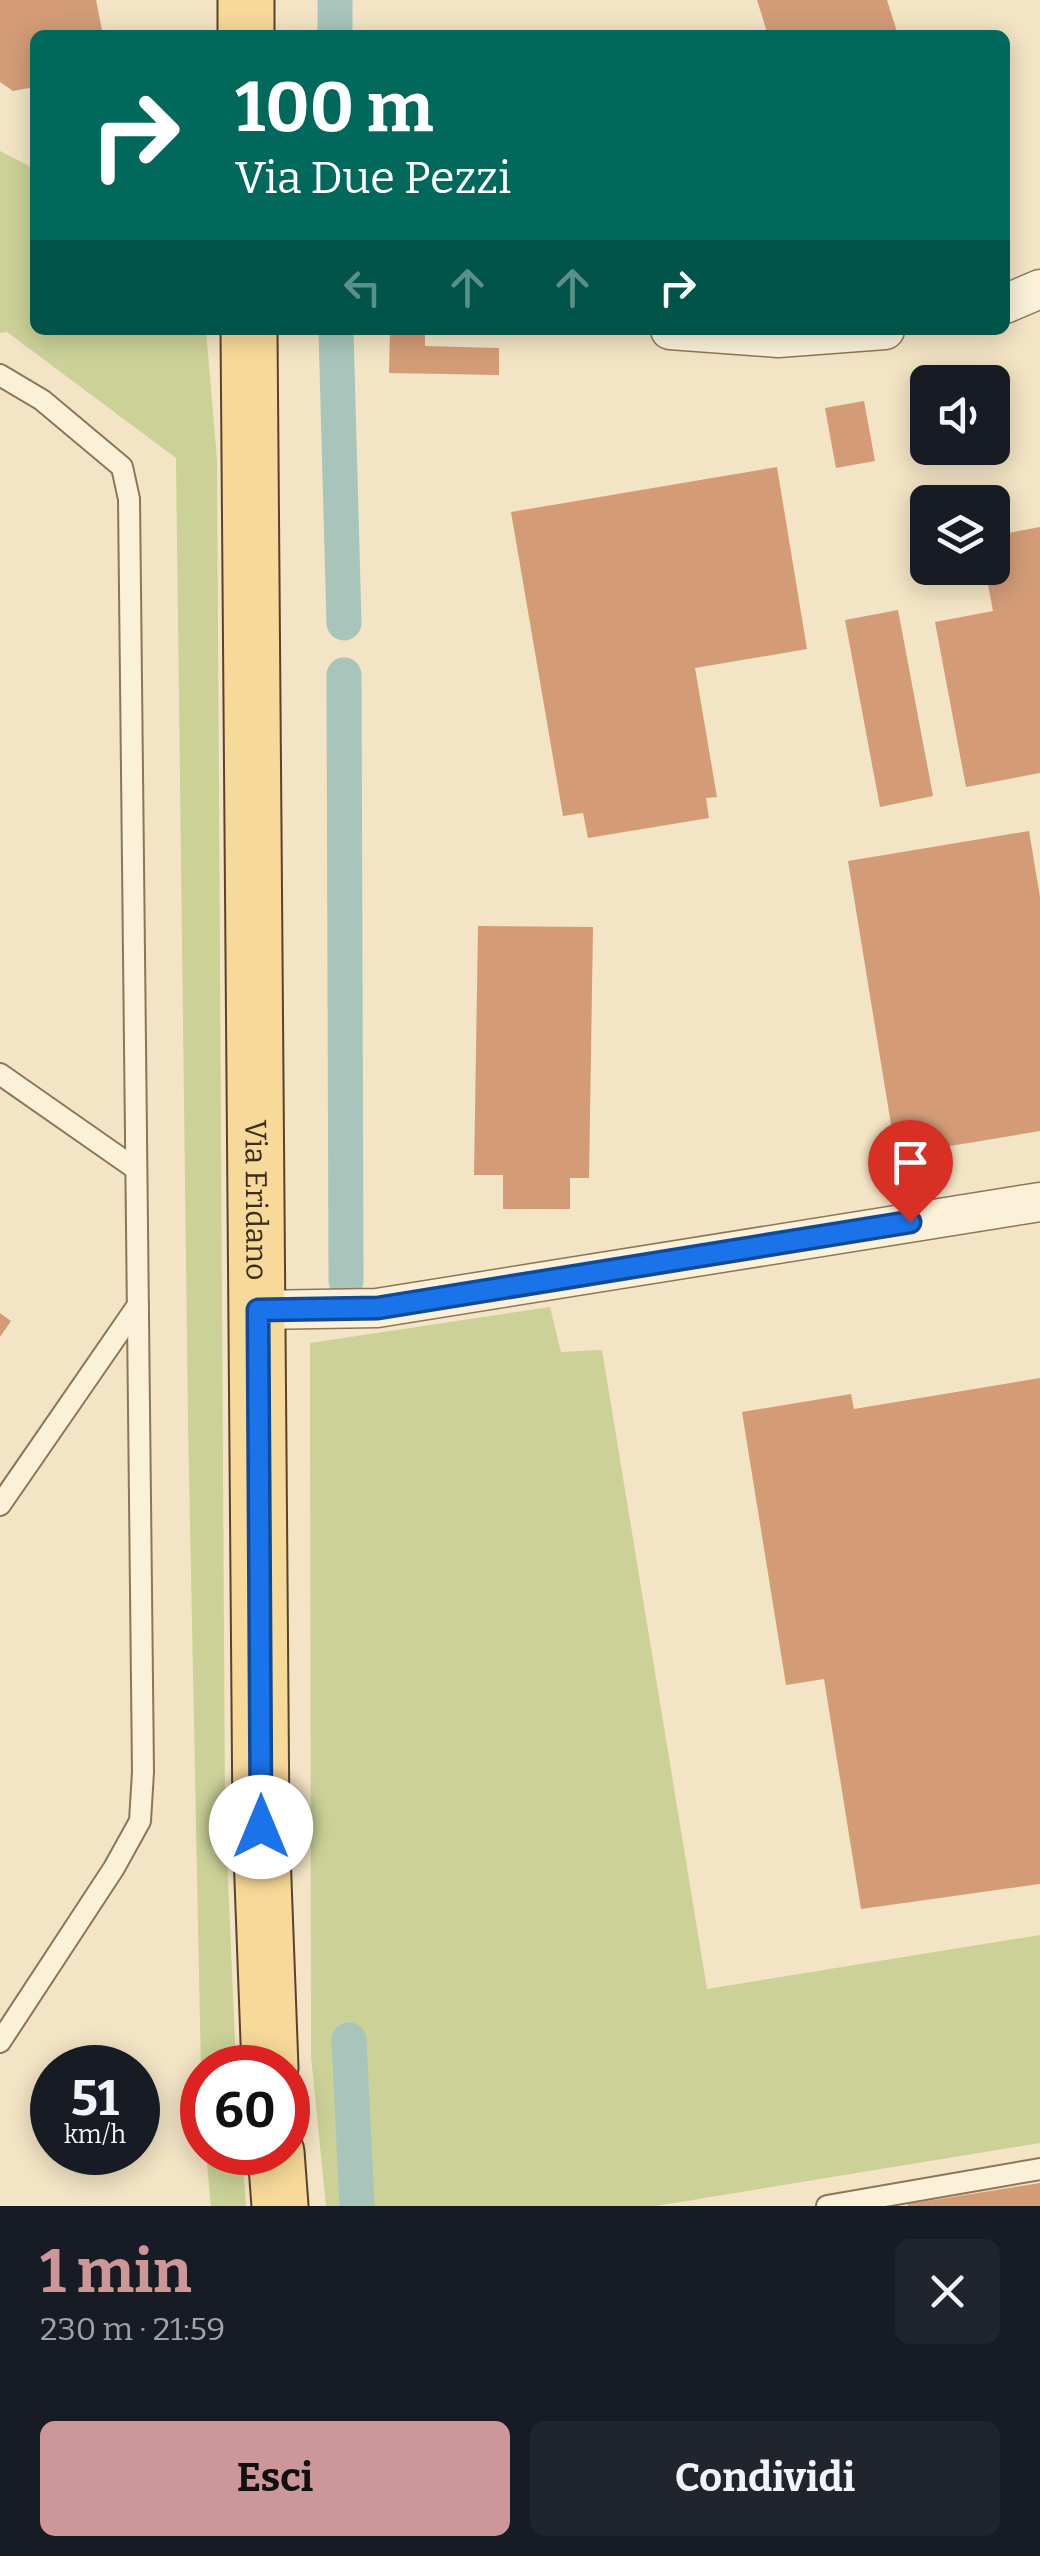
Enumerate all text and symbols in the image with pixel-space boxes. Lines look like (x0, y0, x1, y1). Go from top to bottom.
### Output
text: 100 m (235, 66, 434, 150)
icon: right (70, 70, 200, 200)
text: Via Due Pezzi (235, 151, 511, 205)
icon: left (335, 260, 390, 315)
icon: ahead (440, 260, 495, 315)
icon: ahead (545, 260, 600, 315)
icon: right (650, 260, 705, 315)
map controls (910, 365, 1010, 585)
button: sound (910, 365, 1010, 465)
button: layers (910, 485, 1010, 585)
street label: Via Eridano (237, 1120, 275, 1280)
pin (868, 1120, 953, 1223)
icon: arrive (883, 1135, 938, 1190)
position arrow (209, 1775, 313, 1879)
speed limit sign: 60 (180, 2045, 310, 2175)
text: 51 (71, 2068, 119, 2128)
text: km/h (64, 2120, 126, 2150)
text: 1 min (40, 2236, 192, 2308)
button: close (895, 2239, 1000, 2344)
text: 230 m · 21:59 (40, 2310, 225, 2348)
button: Esci (40, 2421, 510, 2536)
button: Condividi (530, 2421, 1000, 2536)

